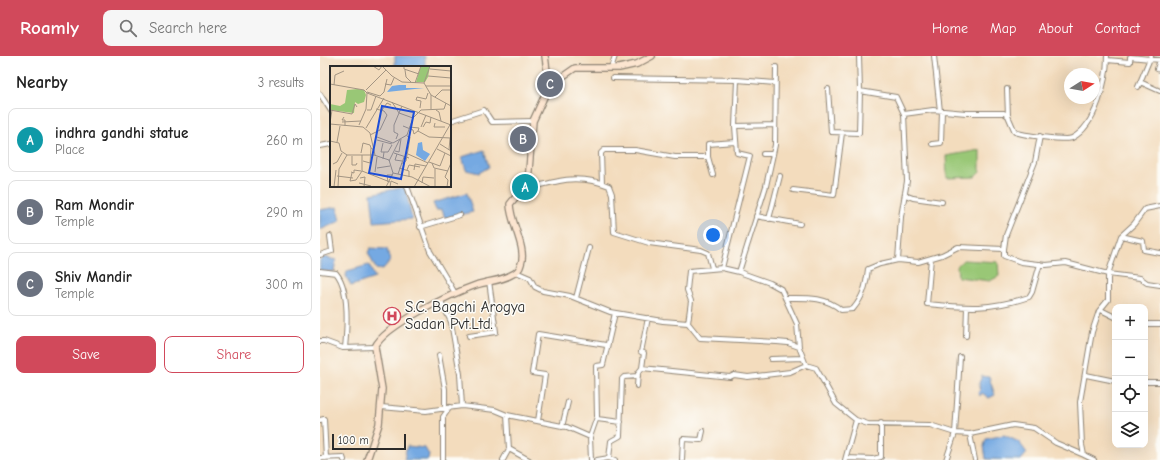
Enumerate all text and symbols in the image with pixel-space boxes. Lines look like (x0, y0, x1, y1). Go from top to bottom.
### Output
search box (103, 10, 383, 46)
text: Roamly (20, 17, 79, 39)
icon: search (117, 17, 139, 39)
text: Search here (149, 19, 227, 37)
text: Home (932, 20, 968, 37)
text: Map (990, 20, 1016, 37)
text: About (1038, 20, 1073, 37)
text: Contact (1095, 20, 1140, 37)
inset map (330, 66, 451, 187)
north arrow (1064, 68, 1100, 104)
pin: C (537, 69, 563, 99)
text: Nearby (16, 73, 67, 92)
text: 3 results (258, 75, 304, 90)
text: indhra gandhi statue (55, 124, 188, 142)
pin: B (510, 124, 536, 154)
text: A (26, 133, 34, 148)
text: 260 m (266, 133, 303, 148)
text: Place (55, 142, 85, 157)
pin: A (512, 172, 538, 202)
text: Ram Mondir (55, 196, 134, 214)
text: B (26, 205, 34, 220)
text: 290 m (266, 205, 303, 220)
text: Temple (55, 214, 94, 229)
your location (703, 225, 723, 245)
text: Shiv Mandir (55, 268, 132, 286)
text: C (26, 277, 34, 292)
text: 300 m (265, 277, 303, 292)
text: Temple (55, 286, 94, 301)
place label: S.C. Bagchi Arogya Sadan Pvt.Ltd. (405, 298, 525, 333)
map controls (1112, 304, 1148, 448)
button: + (1112, 304, 1148, 340)
hospital icon: S.C. Bagchi Arogya Sadan Pvt.Ltd. (382, 306, 402, 326)
button: Save (16, 336, 156, 373)
button: Share (164, 336, 304, 373)
button: − (1112, 340, 1148, 376)
button: locate (1112, 376, 1148, 412)
button: layers (1112, 412, 1148, 448)
scale bar (332, 432, 406, 451)
text: 100 m (338, 434, 369, 447)

